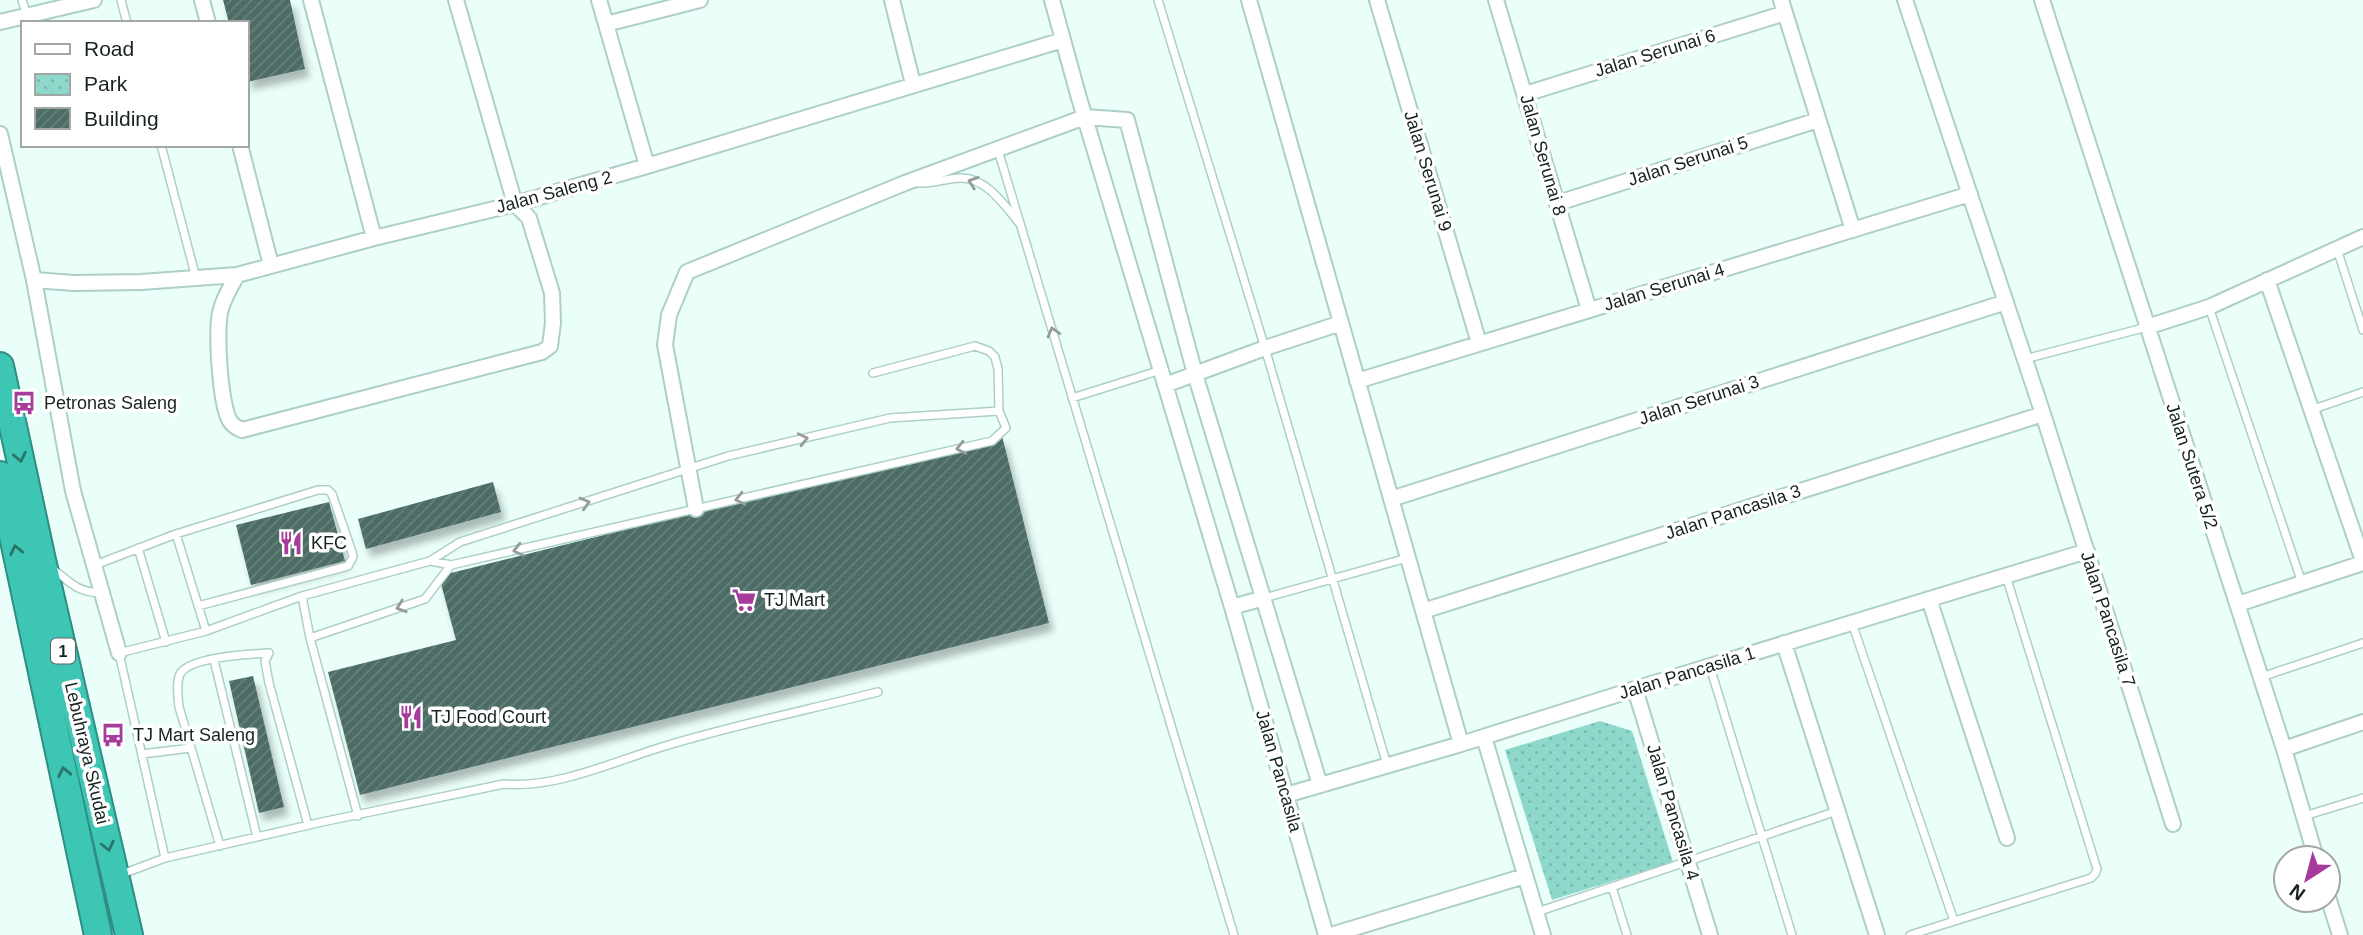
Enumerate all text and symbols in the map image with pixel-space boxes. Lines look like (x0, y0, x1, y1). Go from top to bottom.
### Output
legend (21, 21, 248, 147)
street label: Jalan Serunai 6 (1592, 25, 1718, 81)
text: Road (84, 37, 134, 60)
text: Park (84, 72, 128, 95)
street label: Jalan Serunai 8 (1516, 92, 1570, 218)
text: Building (84, 107, 159, 130)
street label: Jalan Serunai 9 (1400, 108, 1456, 234)
street label: Jalan Serunai 5 (1625, 132, 1751, 190)
street label: Jalan Saleng 2 (494, 167, 614, 217)
one-way arrow (968, 176, 980, 190)
street label: Jalan Serunai 4 (1601, 259, 1727, 315)
one-way arrow (1047, 327, 1062, 339)
street label: Jalan Serunai 3 (1636, 371, 1762, 429)
bus stop icon: Petronas Saleng (10, 389, 38, 417)
place label: Petronas Saleng (44, 393, 177, 413)
street label: Jalan Sutera 5/2 (2162, 401, 2222, 531)
one-way arrow (797, 432, 809, 447)
one-way arrow (956, 439, 968, 454)
one-way arrow (11, 451, 26, 463)
street label: Jalan Pancasila 3 (1663, 481, 1803, 543)
one-way arrow (734, 490, 746, 505)
one-way arrow (579, 496, 591, 511)
restaurant icon: KFC (277, 529, 305, 557)
place label: KFC (311, 533, 347, 553)
one-way arrow (512, 542, 524, 556)
one-way arrow (10, 544, 24, 556)
street label: Jalan Pancasila 7 (2077, 549, 2139, 689)
supermarket icon: TJ Mart (730, 586, 758, 614)
place label: TJ Mart (764, 590, 825, 610)
one-way arrow (395, 599, 407, 613)
road number: 1 (51, 638, 75, 664)
street label: Jalan Pancasila 1 (1617, 643, 1757, 703)
street label: Lebuhraya Skudai (61, 680, 113, 826)
restaurant icon: TJ Food Court (397, 703, 425, 731)
place label: TJ Food Court (431, 707, 546, 727)
street label: Jalan Pancasila (1252, 708, 1306, 835)
bus stop icon: TJ Mart Saleng (99, 721, 127, 749)
place label: TJ Mart Saleng (133, 725, 255, 745)
street label: Jalan Pancasila 4 (1643, 742, 1703, 882)
one-way arrow (57, 766, 72, 778)
one-way arrow (100, 840, 114, 852)
north arrow (2272, 844, 2342, 914)
text: N (2286, 880, 2309, 905)

